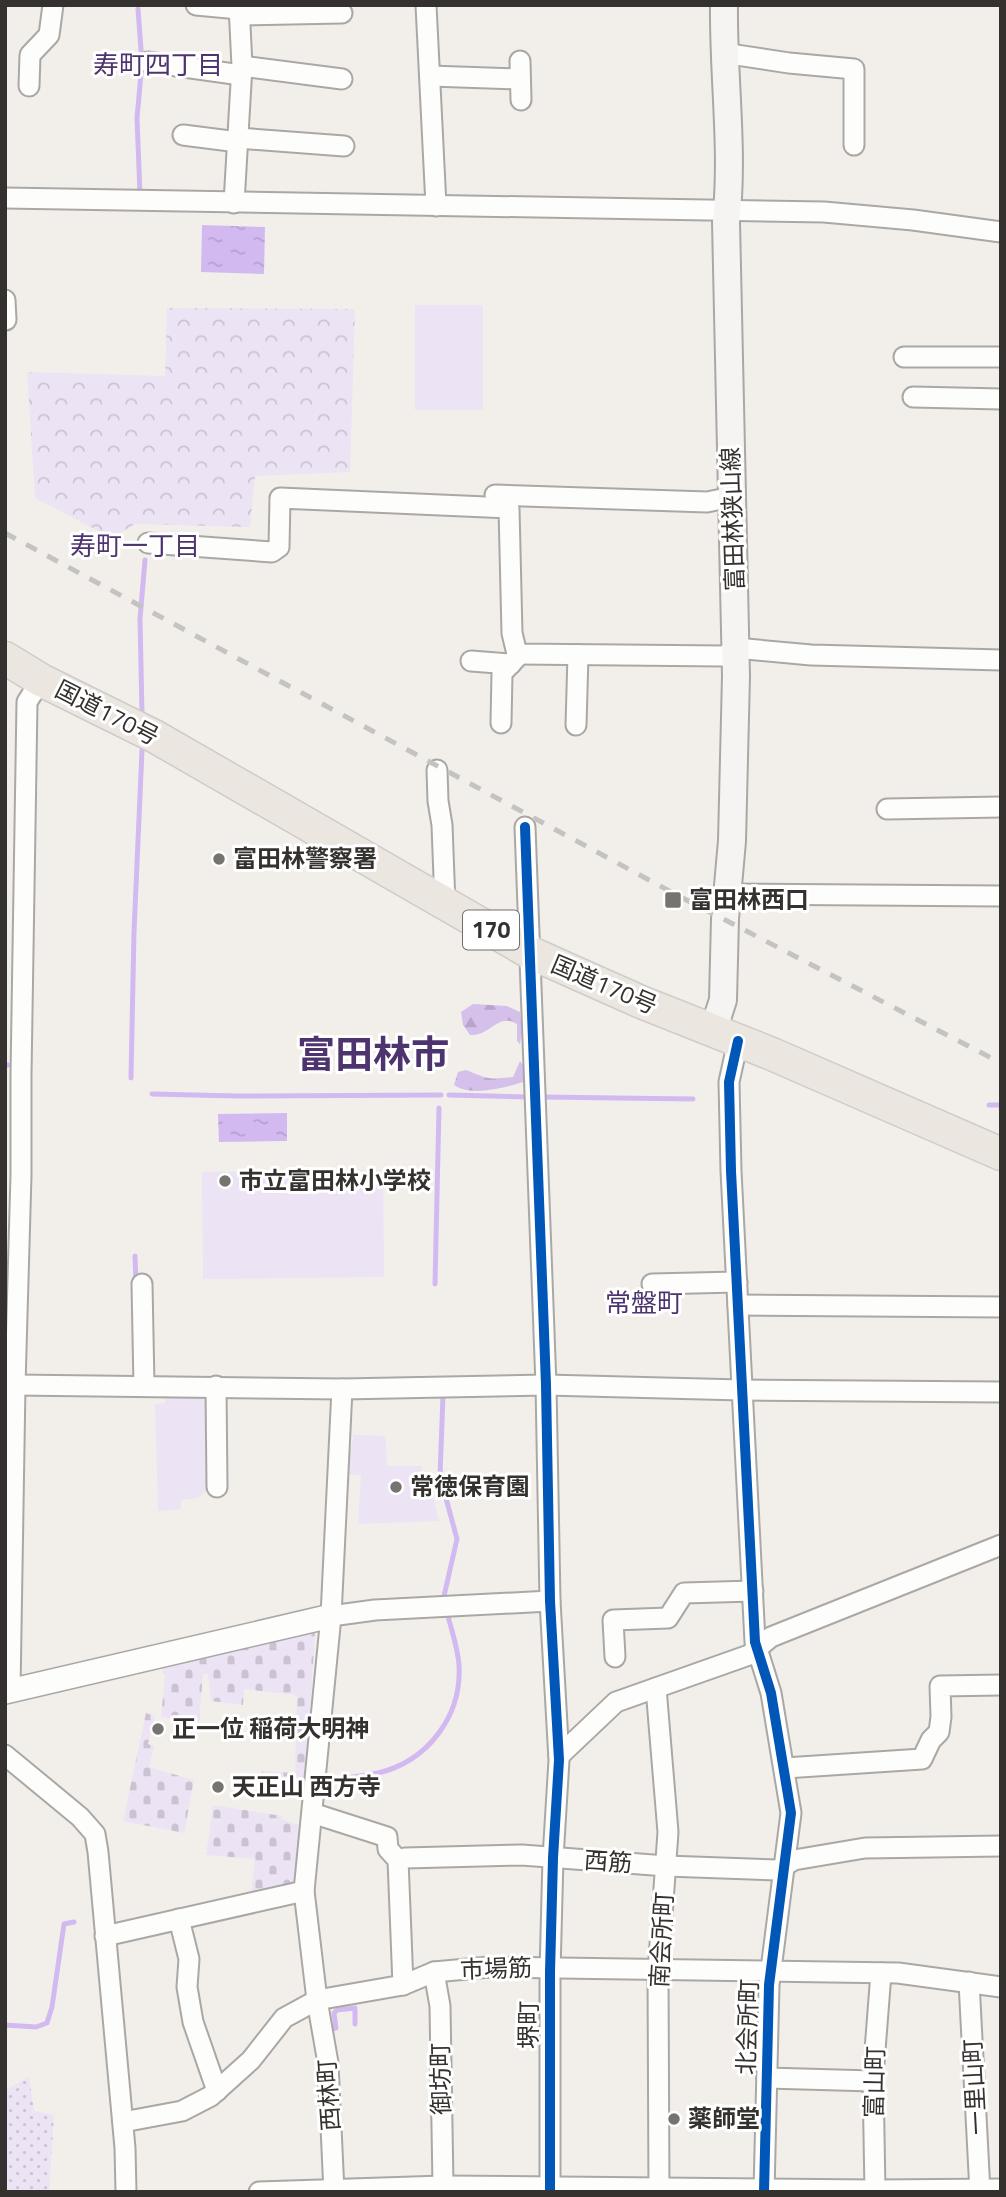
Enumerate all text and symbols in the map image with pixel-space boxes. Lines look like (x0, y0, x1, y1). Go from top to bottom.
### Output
district label: 寿町四丁目 (93, 45, 223, 84)
street label: 富田林狭山線 (711, 446, 753, 592)
district label: 寿町一丁目 (70, 526, 200, 565)
street label: 国道170号 (49, 671, 166, 754)
place label: 富田林警察署 (233, 840, 377, 876)
marker: 富田林警察署 (211, 851, 227, 867)
place label: 富田林西口 (689, 881, 809, 917)
marker: 富田林西口 (663, 890, 683, 910)
road number: 170 (463, 911, 519, 950)
street label: 国道170号 (546, 946, 663, 1023)
district label: 富田林市 (297, 1025, 449, 1083)
place label: 市立富田林小学校 (239, 1162, 431, 1198)
marker: 市立富田林小学校 (217, 1173, 233, 1189)
district label: 常盤町 (605, 1283, 683, 1322)
place label: 常徳保育園 (410, 1468, 530, 1504)
marker: 常徳保育園 (388, 1479, 404, 1495)
place label: 正一位 稲荷大明神 (172, 1710, 369, 1746)
marker: 正一位 稲荷大明神 (150, 1721, 166, 1737)
place label: 天正山 西方寺 (232, 1768, 381, 1804)
marker: 天正山 西方寺 (210, 1779, 226, 1795)
street label: 西筋 (583, 1841, 633, 1881)
street label: 南会所町 (641, 1891, 681, 1989)
street label: 市場筋 (459, 1949, 533, 1987)
street label: 北会所町 (727, 1978, 767, 2076)
street label: 堺町 (510, 2001, 546, 2049)
street label: 一里山町 (954, 2038, 994, 2136)
street label: 御坊町 (421, 2043, 459, 2115)
street label: 富山町 (855, 2046, 893, 2118)
street label: 西林町 (308, 2058, 348, 2132)
place label: 薬師堂 (688, 2100, 760, 2136)
marker: 薬師堂 (666, 2111, 682, 2127)

